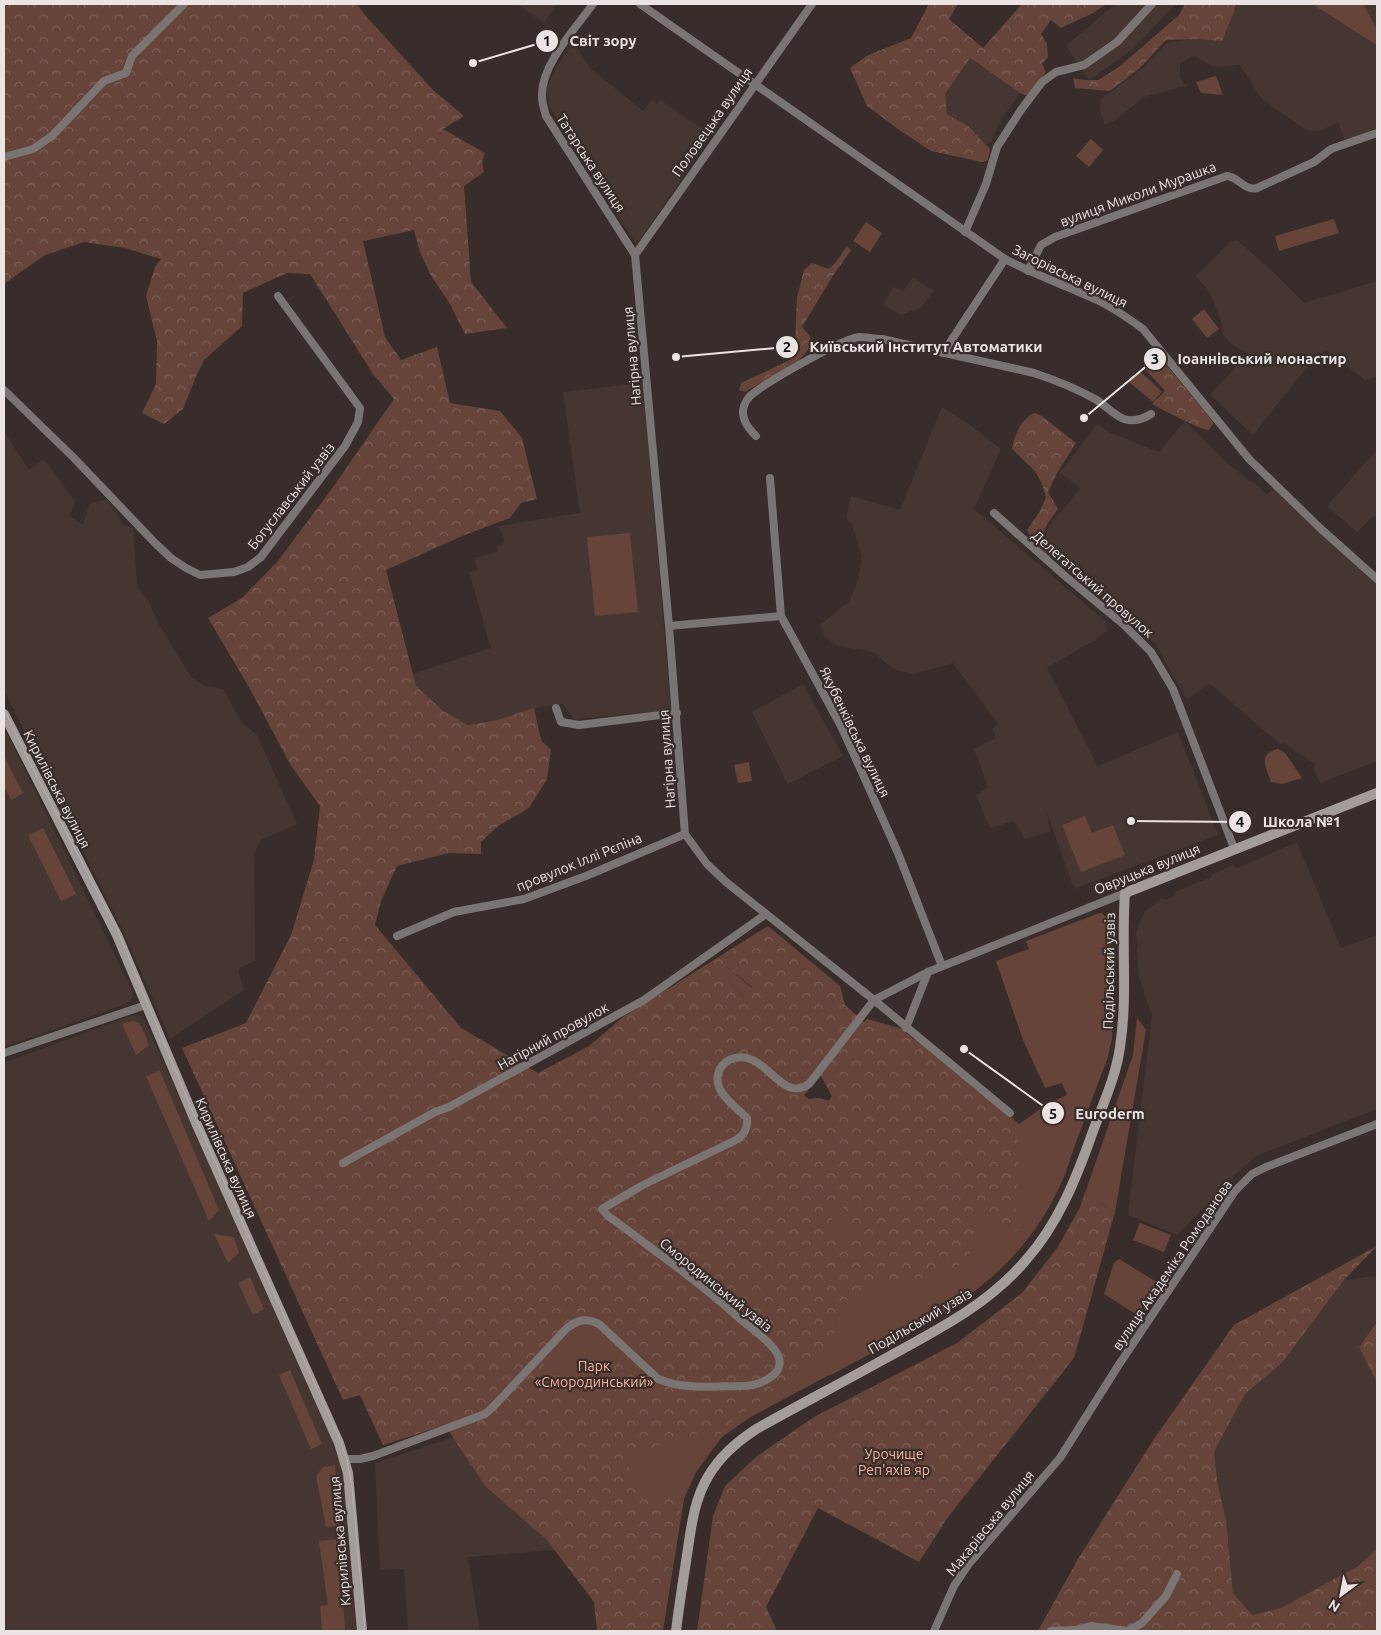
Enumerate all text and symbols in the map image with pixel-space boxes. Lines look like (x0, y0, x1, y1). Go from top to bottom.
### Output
callout: Світ зору (534, 26, 646, 56)
text: 1 (543, 32, 551, 49)
text: Світ зору (569, 32, 637, 49)
street label: Половецька вулиця (668, 65, 756, 179)
street label: Татарська вулиця (553, 111, 629, 215)
street label: вулиця Миколи Мурашка (1058, 158, 1218, 230)
street label: Загорівська вулиця (1010, 241, 1130, 311)
street label: Нагірна вулиця (620, 306, 644, 406)
callout: Київський Інститут Автоматики (775, 332, 1053, 362)
text: 2 (783, 338, 791, 355)
text: Київський Інститут Автоматики (810, 338, 1042, 355)
callout: Іоаннівський монастир (1142, 344, 1356, 374)
text: 3 (1151, 350, 1159, 367)
text: Іоаннівський монастир (1178, 350, 1347, 367)
street label: Богуславський узвіз (244, 439, 338, 553)
street label: Делегатський провулок (1029, 527, 1157, 641)
street label: Якубенківська вулиця (816, 664, 894, 800)
street label: Нагірна вулиця (656, 709, 678, 809)
street label: Кирилівська вулиця (20, 727, 94, 851)
callout: Школа №1 (1228, 807, 1351, 837)
text: 4 (1236, 813, 1244, 830)
text: Школа №1 (1263, 813, 1341, 830)
street label: провулок Іллі Рєпіна (514, 830, 644, 894)
street label: Овруцька вулиця (1092, 840, 1202, 898)
street label: Подільський узвіз (1100, 912, 1118, 1030)
street label: Нагірний провулок (495, 999, 611, 1073)
street label: Кирилівська вулиця (192, 1095, 260, 1221)
callout: Euroderm (1040, 1098, 1155, 1128)
text: 5 (1049, 1105, 1057, 1122)
text: Euroderm (1075, 1105, 1145, 1122)
street label: вулиця Академіка Ромоданова (1109, 1177, 1235, 1353)
street label: Смородинський узвіз (657, 1235, 775, 1335)
street label: Подільський узвіз (865, 1285, 975, 1357)
park label: Парк «Смородинський» (535, 1358, 654, 1390)
park label: Урочище Реп'яхів яр (858, 1446, 930, 1478)
street label: Макарівська вулиця (943, 1467, 1037, 1579)
street label: Кирилівська вулиця (326, 1475, 354, 1607)
north arrow (1316, 1570, 1366, 1620)
text: N (1325, 1596, 1343, 1616)

